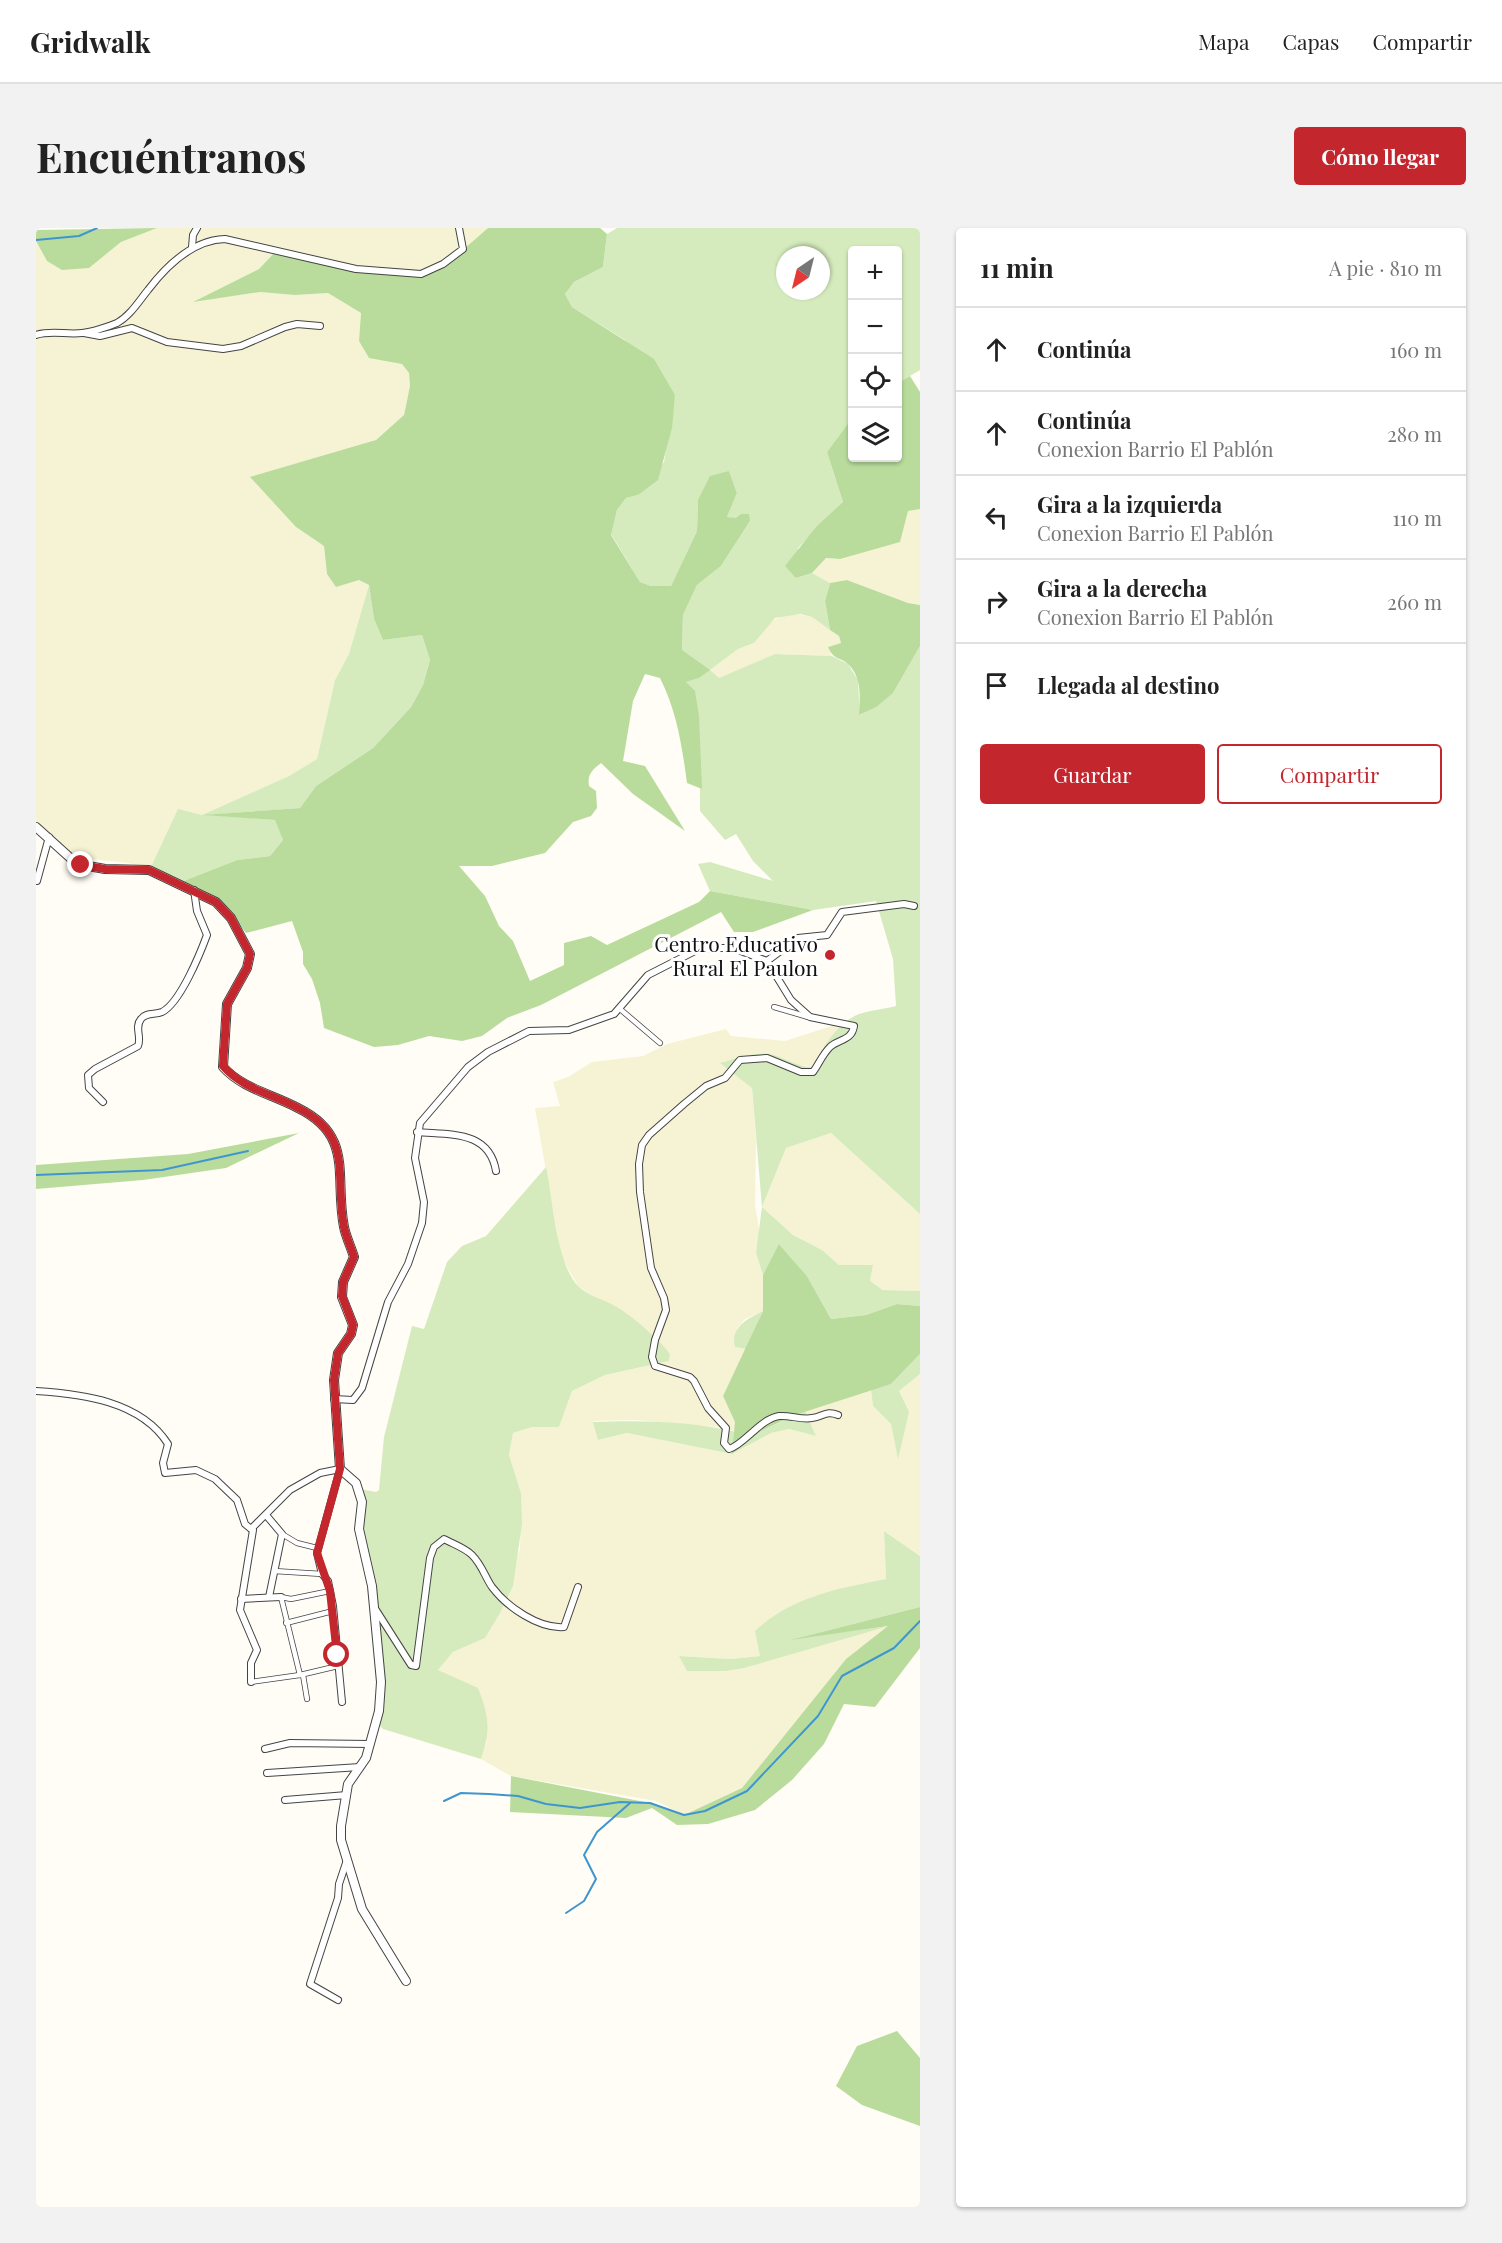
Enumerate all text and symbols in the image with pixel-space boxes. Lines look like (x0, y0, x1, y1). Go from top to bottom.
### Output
text: Gridwalk (30, 23, 151, 60)
text: Mapa (1198, 27, 1250, 55)
text: Capas (1283, 27, 1339, 55)
text: Compartir (1372, 27, 1472, 55)
button: Cómo llegar (1294, 127, 1466, 185)
text: Encuéntranos (36, 128, 306, 184)
north arrow (776, 246, 830, 300)
map controls (848, 246, 902, 462)
button: + (848, 246, 902, 300)
text: 11 min (980, 250, 1054, 285)
text: A pie · 810 m (1329, 254, 1442, 281)
button: − (848, 300, 902, 354)
icon: ahead (980, 333, 1013, 366)
text: Continúa (1037, 334, 1131, 364)
text: 160 m (1390, 336, 1442, 363)
button: locate (848, 354, 902, 408)
text: Continúa (1037, 405, 1131, 435)
button: layers (848, 408, 902, 462)
icon: ahead (980, 417, 1013, 450)
text: 280 m (1387, 420, 1442, 447)
text: Conexion Barrio El Pablón (1037, 435, 1274, 462)
text: Gira a la izquierda (1037, 489, 1222, 519)
icon: left (980, 501, 1013, 534)
text: 110 m (1392, 504, 1442, 531)
text: Conexion Barrio El Pablón (1037, 519, 1274, 546)
text: Gira a la derecha (1037, 573, 1207, 603)
icon: right (980, 585, 1013, 618)
text: 260 m (1387, 588, 1442, 615)
text: Conexion Barrio El Pablón (1037, 603, 1274, 630)
icon: arrive (980, 669, 1013, 702)
text: Llegada al destino (1037, 670, 1219, 700)
button: Guardar (980, 744, 1205, 804)
button: Compartir (1217, 744, 1442, 804)
route end (67, 851, 93, 877)
place label: Centro Educativo Rural El Paulon (654, 929, 818, 981)
marker: Centro Educativo Rural El Paulon (823, 948, 837, 962)
route start (323, 1641, 349, 1667)

